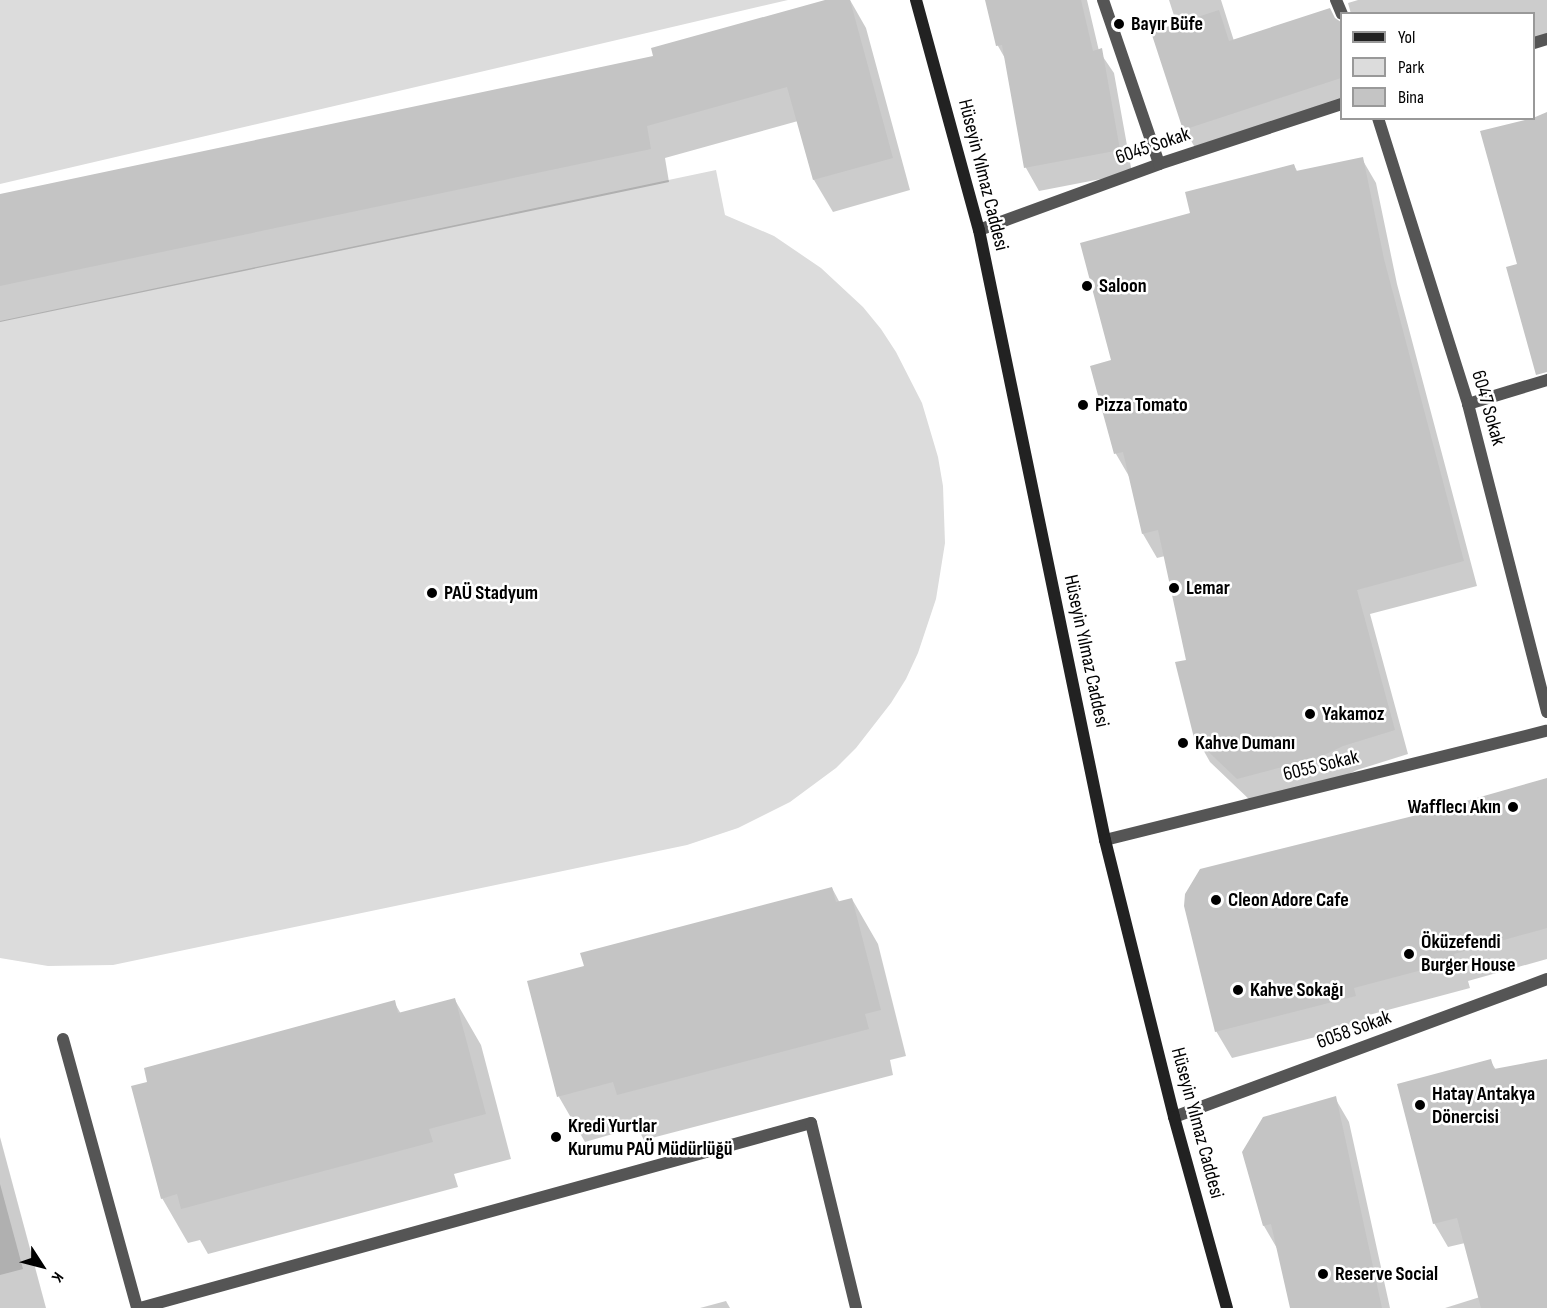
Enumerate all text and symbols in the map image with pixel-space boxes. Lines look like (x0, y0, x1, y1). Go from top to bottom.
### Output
place label: Bayır Büfe (1131, 12, 1203, 36)
legend (1340, 12, 1535, 120)
marker: Bayır Büfe (1112, 17, 1126, 31)
text: Yol (1398, 27, 1415, 48)
text: Park (1398, 57, 1424, 78)
text: Bina (1398, 87, 1424, 108)
street label: Hüseyin Yılmaz Caddesi (953, 97, 1013, 253)
street label: 6045 Sokak (1113, 122, 1193, 170)
place label: Saloon (1099, 274, 1147, 298)
marker: Saloon (1080, 279, 1094, 293)
street label: 6047 Sokak (1466, 368, 1510, 448)
place label: Pizza Tomato (1095, 393, 1188, 417)
marker: Pizza Tomato (1076, 398, 1090, 412)
street label: Hüseyin Yılmaz Caddesi (1058, 573, 1114, 729)
place label: Lemar (1186, 576, 1230, 600)
place label: PAÜ Stadyum (444, 581, 538, 605)
marker: Lemar (1167, 581, 1181, 595)
marker: PAÜ Stadyum (425, 586, 439, 600)
place label: Yakamoz (1322, 702, 1384, 726)
marker: Yakamoz (1303, 707, 1317, 721)
place label: Kahve Dumanı (1195, 731, 1295, 755)
marker: Kahve Dumanı (1176, 736, 1190, 750)
street label: 6055 Sokak (1281, 745, 1361, 787)
place label: Wafflecı Akın (1407, 795, 1501, 819)
marker: Wafflecı Akın (1506, 800, 1520, 814)
place label: Cleon Adore Cafe (1228, 888, 1349, 912)
marker: Cleon Adore Cafe (1209, 893, 1223, 907)
place label: Öküzefendi Burger House (1421, 930, 1515, 977)
marker: Öküzefendi Burger House (1402, 947, 1416, 961)
place label: Kahve Sokağı (1250, 978, 1343, 1002)
marker: Kahve Sokağı (1231, 983, 1245, 997)
street label: 6058 Sokak (1313, 1005, 1395, 1055)
street label: Hüseyin Yılmaz Caddesi (1165, 1045, 1229, 1201)
place label: Hatay Antakya Dönercisi (1432, 1082, 1535, 1129)
marker: Hatay Antakya Dönercisi (1413, 1098, 1427, 1112)
place label: Kredi Yurtlar Kurumu PAÜ Müdürlüğü (568, 1114, 733, 1161)
marker: Kredi Yurtlar Kurumu PAÜ Müdürlüğü (549, 1130, 563, 1144)
north arrow (12, 1236, 72, 1296)
place label: Reserve Social (1335, 1262, 1438, 1286)
marker: Reserve Social (1316, 1267, 1330, 1281)
text: K (47, 1268, 67, 1286)

